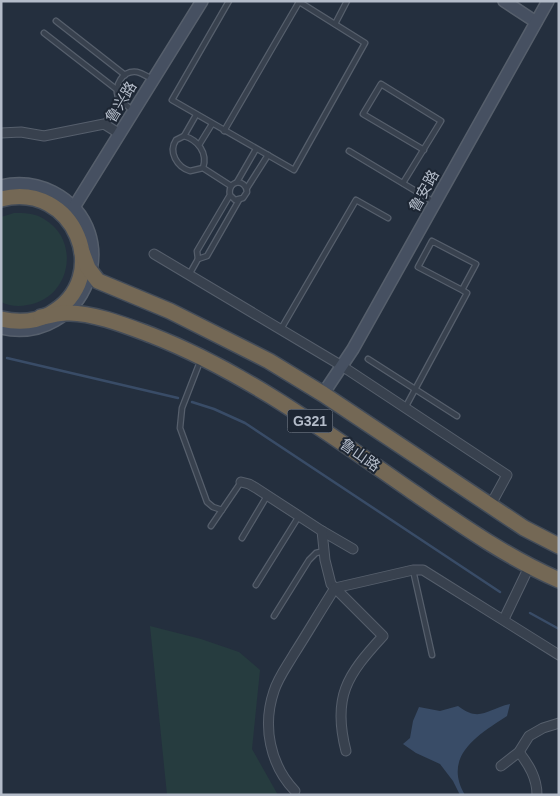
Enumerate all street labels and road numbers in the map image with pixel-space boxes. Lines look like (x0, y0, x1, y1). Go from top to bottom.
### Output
street label: 鲁兴路 (102, 78, 139, 125)
street label: 鲁安路 (405, 167, 442, 215)
road number: G321 (288, 410, 332, 432)
street label: 鲁山路 (337, 435, 384, 474)

